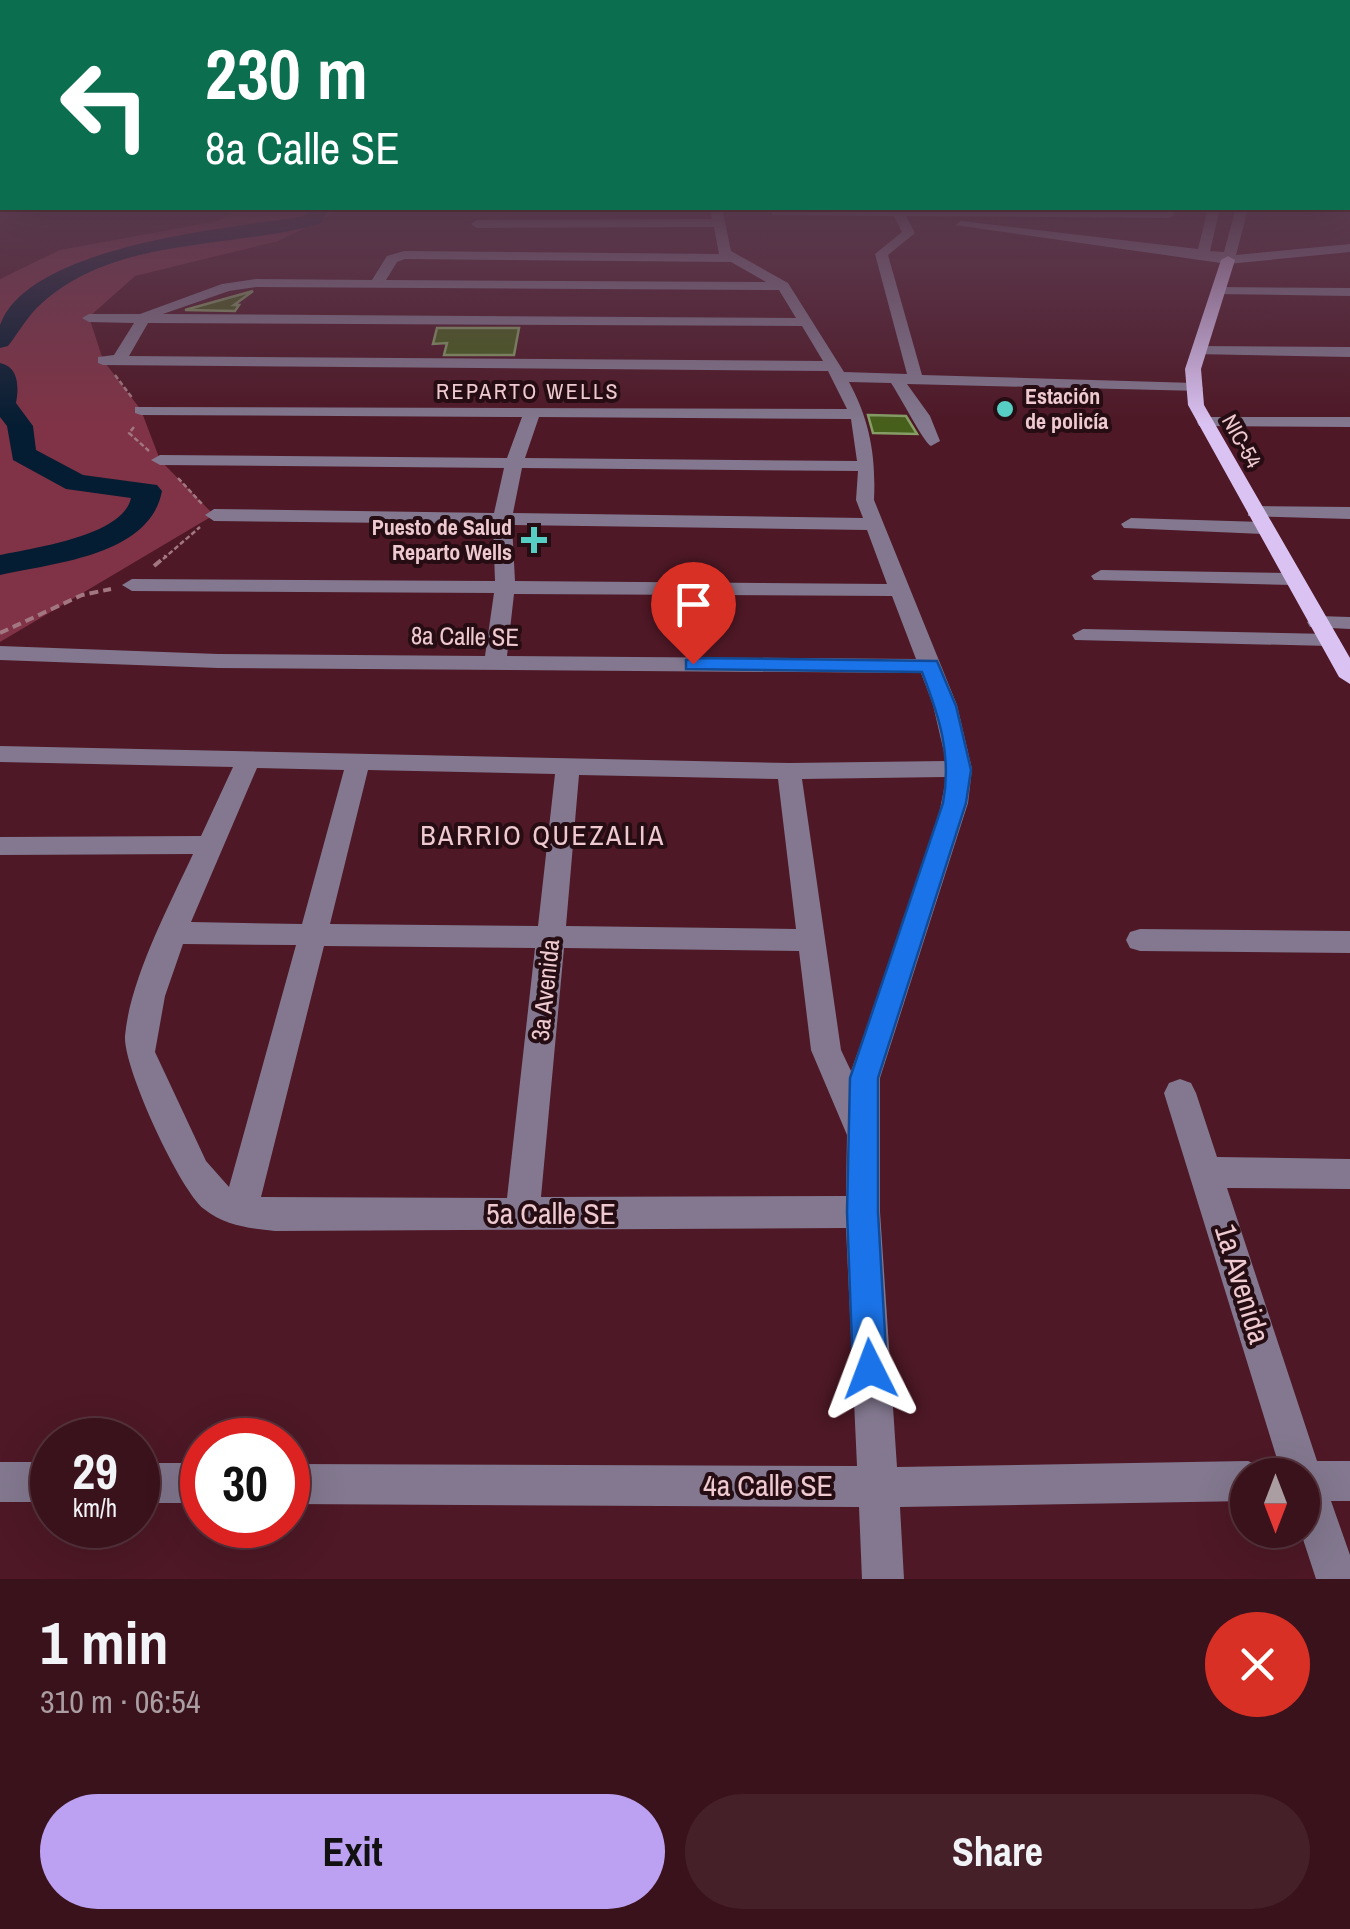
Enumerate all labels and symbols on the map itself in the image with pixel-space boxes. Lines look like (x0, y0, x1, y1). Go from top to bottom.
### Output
district label: REPARTO WELLS (436, 376, 620, 406)
place label: Estación de policía (1025, 381, 1108, 436)
marker: Estación de policía (994, 398, 1016, 420)
street label: NIC-54 (1215, 409, 1269, 473)
place label: Puesto de Salud Reparto Wells (372, 512, 512, 567)
marker: Puesto de Salud Reparto Wells (521, 527, 547, 553)
pin (651, 562, 736, 665)
street label: 8a Calle SE (411, 618, 519, 654)
district label: BARRIO QUEZALIA (420, 816, 666, 854)
street label: 3a Avenida (523, 937, 567, 1043)
street label: 5a Calle SE (486, 1193, 616, 1233)
street label: 1a Avenida (1206, 1219, 1280, 1349)
position arrow (818, 1317, 922, 1421)
speed limit sign: 30 (180, 1418, 310, 1548)
north arrow (1230, 1458, 1320, 1548)
street label: 4a Calle SE (703, 1465, 833, 1505)

